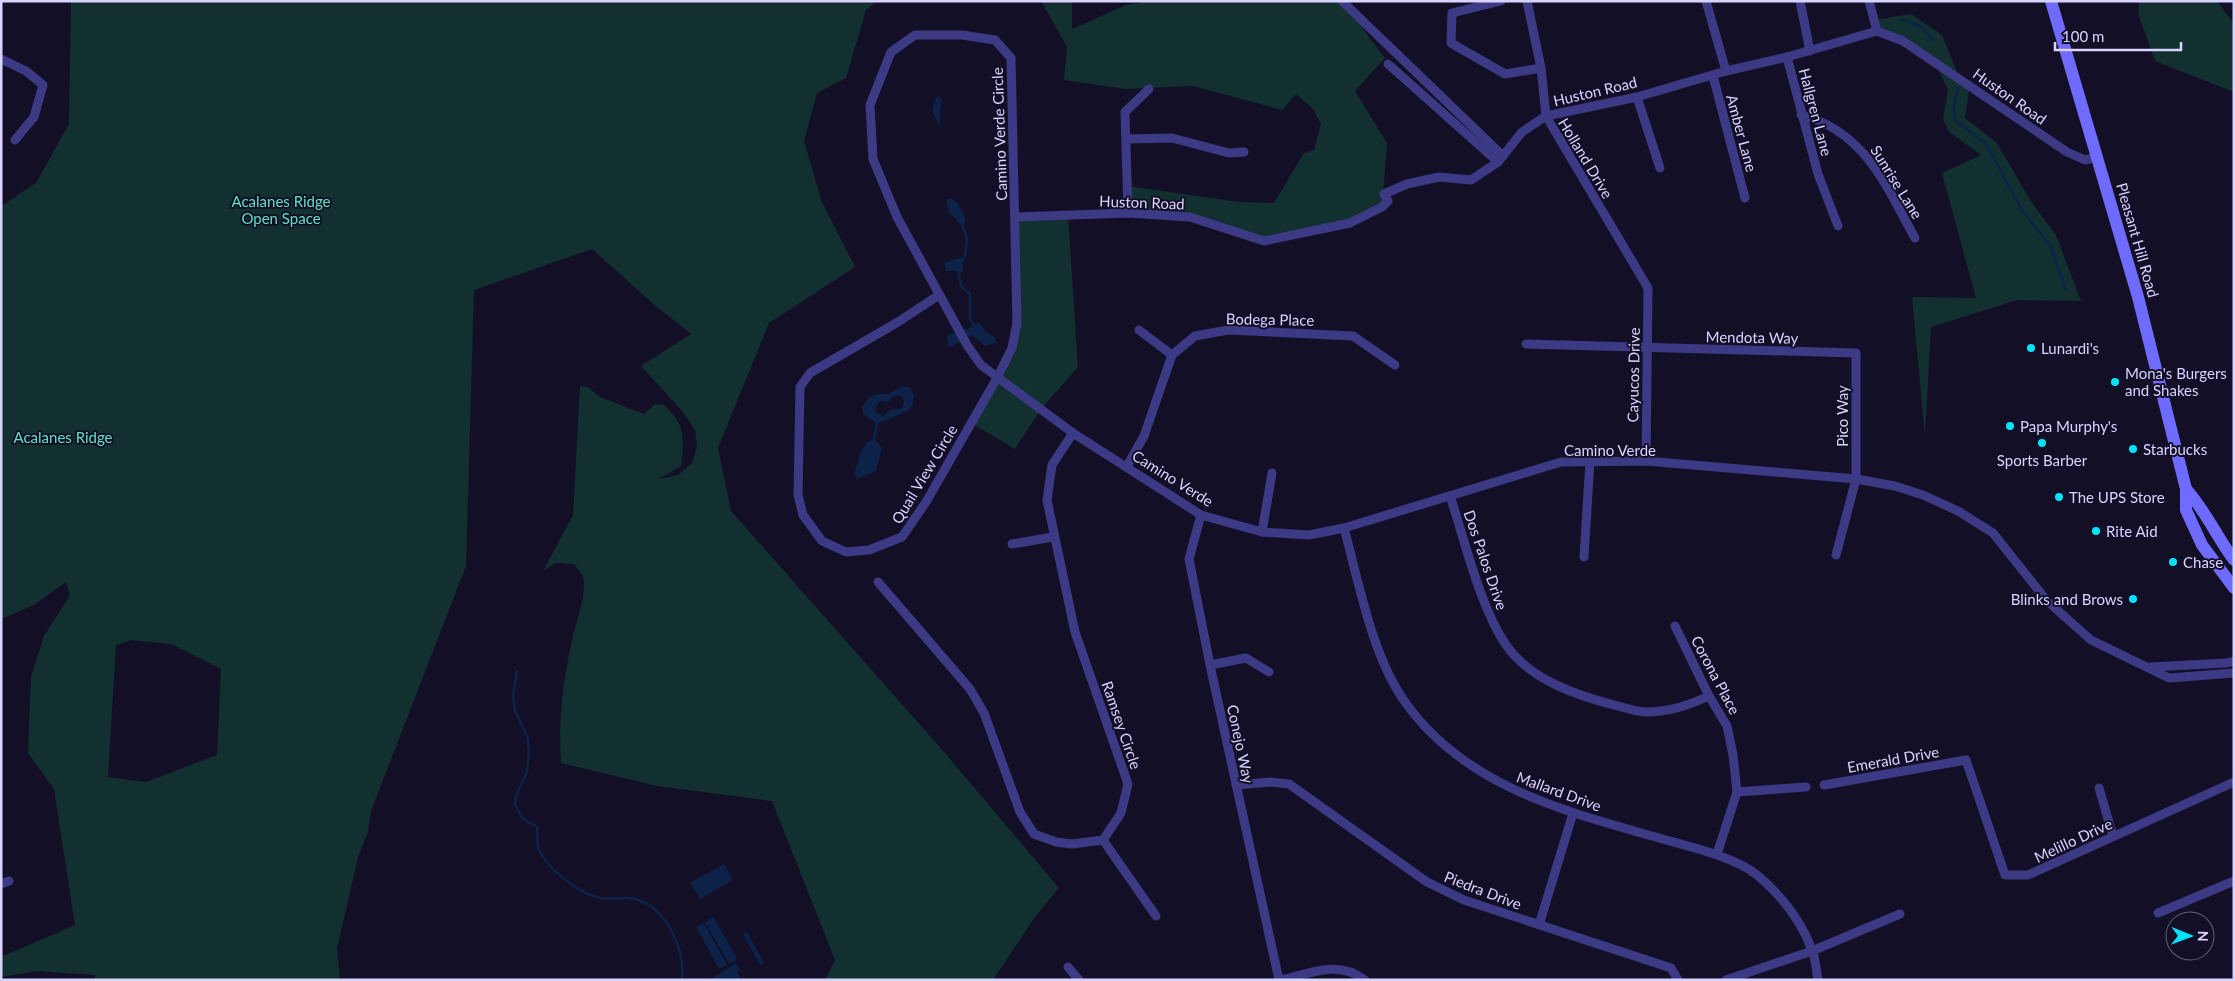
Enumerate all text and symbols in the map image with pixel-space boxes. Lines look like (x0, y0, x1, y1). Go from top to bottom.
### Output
scale bar (2055, 20, 2181, 52)
text: 100 m (2062, 27, 2104, 45)
street label: Huston Road (1970, 64, 2050, 128)
street label: Hallgren Lane (1796, 66, 1836, 158)
street label: Camino Verde Circle (988, 67, 1010, 201)
street label: Huston Road (1551, 73, 1639, 109)
street label: Amber Lane (1723, 92, 1761, 174)
street label: Holland Drive (1555, 115, 1617, 202)
street label: Sunrise Lane (1867, 142, 1927, 222)
street label: Pleasant Hill Road (2113, 181, 2163, 299)
park label: Acalanes Ridge Open Space (231, 192, 331, 227)
street label: Huston Road (1099, 192, 1185, 212)
street label: Bodega Place (1226, 309, 1314, 329)
street label: Cayucos Drive (1623, 327, 1643, 423)
street label: Mendota Way (1705, 327, 1799, 347)
place label: Lunardi's (2041, 339, 2099, 357)
marker: Lunardi's (2025, 342, 2037, 354)
place label: Mona's Burgers and Shakes (2125, 364, 2227, 399)
marker: Mona's Burgers and Shakes (2109, 376, 2121, 388)
street label: Pico Way (1833, 385, 1851, 447)
place label: Papa Murphy's (2020, 417, 2117, 435)
marker: Papa Murphy's (2004, 420, 2016, 432)
street label: Quail View Circle (887, 421, 961, 527)
park label: Acalanes Ridge (13, 428, 113, 446)
marker: Sports Barber (2036, 437, 2048, 449)
place label: Starbucks (2143, 440, 2207, 458)
street label: Camino Verde (1564, 441, 1656, 459)
marker: Starbucks (2127, 443, 2139, 455)
street label: Camino Verde (1129, 446, 1217, 510)
place label: Sports Barber (1997, 451, 2088, 469)
place label: The UPS Store (2069, 488, 2165, 506)
marker: The UPS Store (2053, 491, 2065, 503)
street label: Dos Palos Drive (1460, 508, 1512, 612)
place label: Rite Aid (2106, 522, 2158, 540)
marker: Rite Aid (2090, 525, 2102, 537)
place label: Chase (2183, 553, 2223, 571)
marker: Chase (2167, 556, 2179, 568)
place label: Blinks and Brows (2011, 590, 2123, 608)
marker: Blinks and Brows (2127, 593, 2139, 605)
street label: Corona Place (1688, 633, 1744, 718)
street label: Ramsey Circle (1099, 679, 1145, 771)
street label: Conejo Way (1224, 703, 1258, 785)
street label: Emerald Drive (1846, 742, 1940, 776)
street label: Mallard Drive (1514, 767, 1604, 815)
street label: Melillo Drive (2031, 814, 2115, 866)
street label: Piedra Drive (1442, 867, 1524, 913)
north arrow (2165, 911, 2215, 961)
text: N (2195, 931, 2212, 942)

